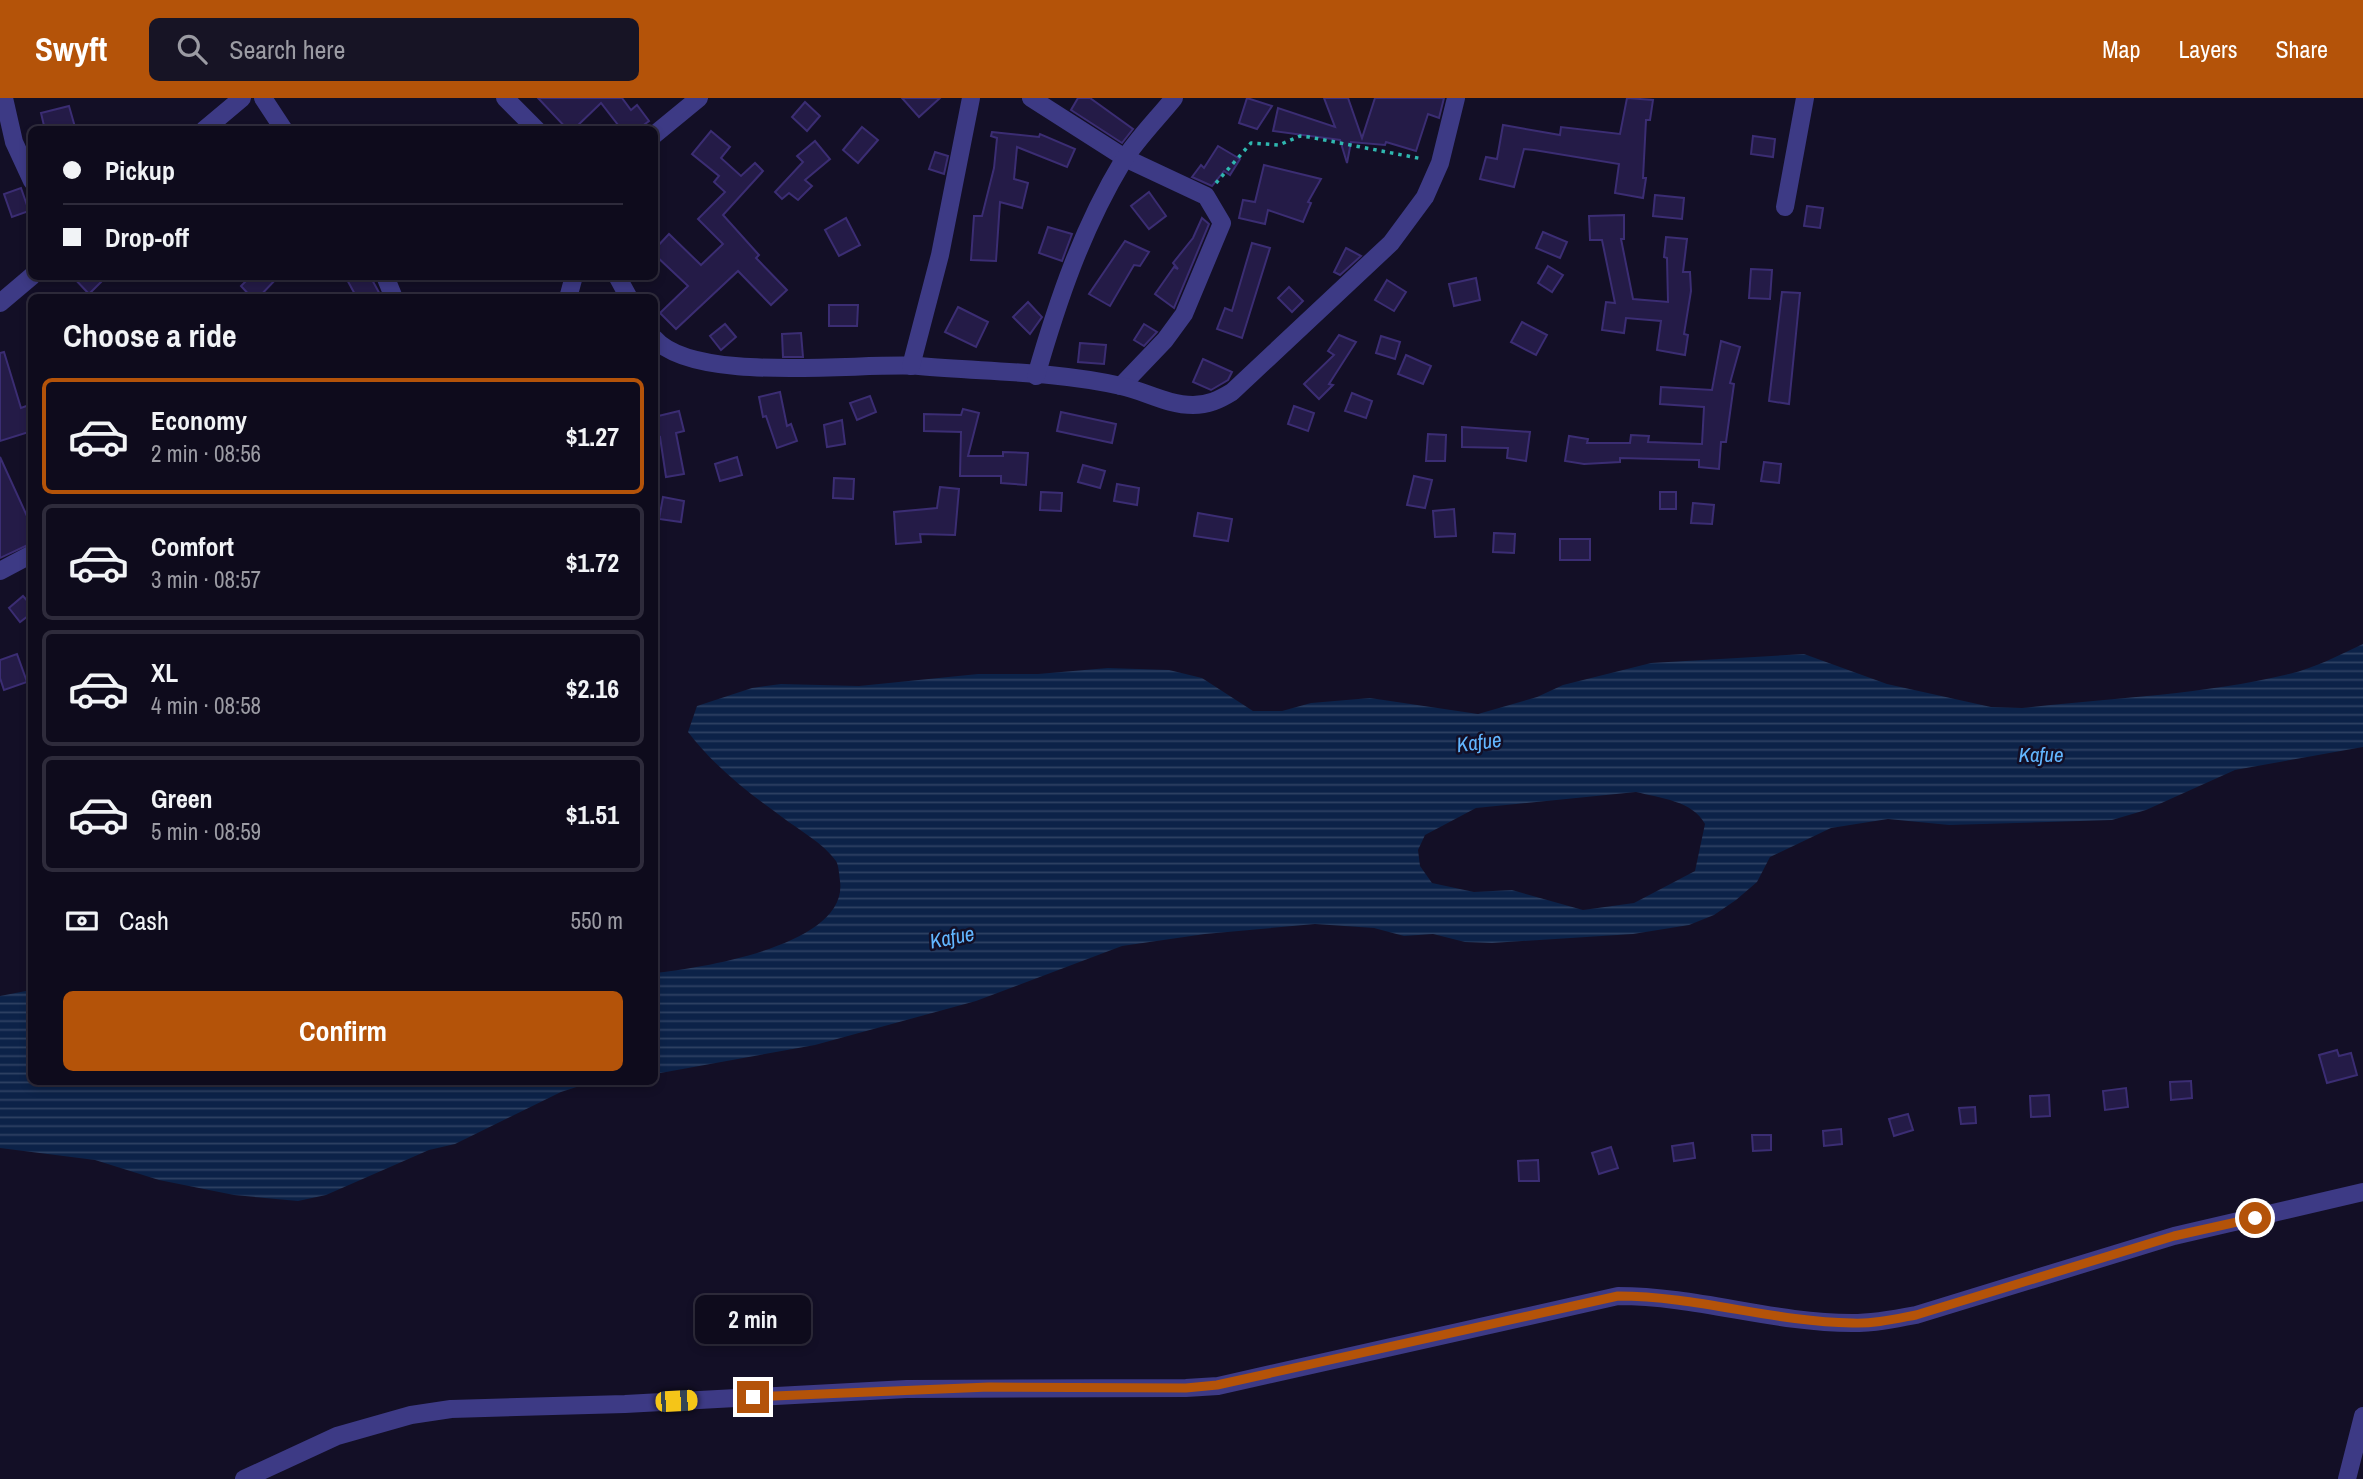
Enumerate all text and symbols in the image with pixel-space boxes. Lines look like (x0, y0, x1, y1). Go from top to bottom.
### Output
search box (149, 18, 639, 81)
text: Swyft (35, 27, 107, 71)
icon: search (173, 30, 211, 68)
text: Search here (229, 32, 345, 67)
text: Map (2102, 33, 2140, 65)
text: Layers (2178, 33, 2237, 65)
text: Share (2275, 33, 2328, 65)
text: Pickup (105, 153, 175, 188)
text: Drop-off (105, 220, 189, 255)
text: Choose a ride (63, 314, 237, 357)
text: Economy (151, 403, 247, 438)
icon: car (67, 405, 130, 468)
text: $1.27 (566, 419, 619, 454)
text: 2 min · 08:56 (151, 438, 261, 469)
text: Comfort (151, 529, 234, 564)
icon: car (67, 531, 130, 594)
text: $1.72 (566, 545, 619, 580)
text: 3 min · 08:57 (151, 564, 261, 595)
text: XL (151, 655, 178, 690)
icon: car (67, 657, 130, 720)
text: $2.16 (566, 671, 619, 706)
text: 4 min · 08:58 (151, 690, 261, 721)
water label: Kafue (1455, 725, 1503, 759)
water label: Kafue (2018, 740, 2064, 769)
text: Green (151, 781, 213, 816)
icon: car (67, 783, 130, 846)
text: $1.51 (566, 797, 619, 832)
text: 5 min · 08:59 (151, 816, 261, 847)
icon: cash (63, 902, 101, 940)
text: Cash (119, 903, 169, 938)
text: 550 m (571, 905, 623, 936)
water label: Kafue (927, 918, 977, 956)
button: Confirm (63, 991, 623, 1071)
route start (2239, 1202, 2271, 1234)
callout: 2 min (695, 1296, 811, 1344)
text: 2 min (728, 1304, 778, 1335)
route end (737, 1381, 769, 1413)
car (655, 1389, 698, 1413)

